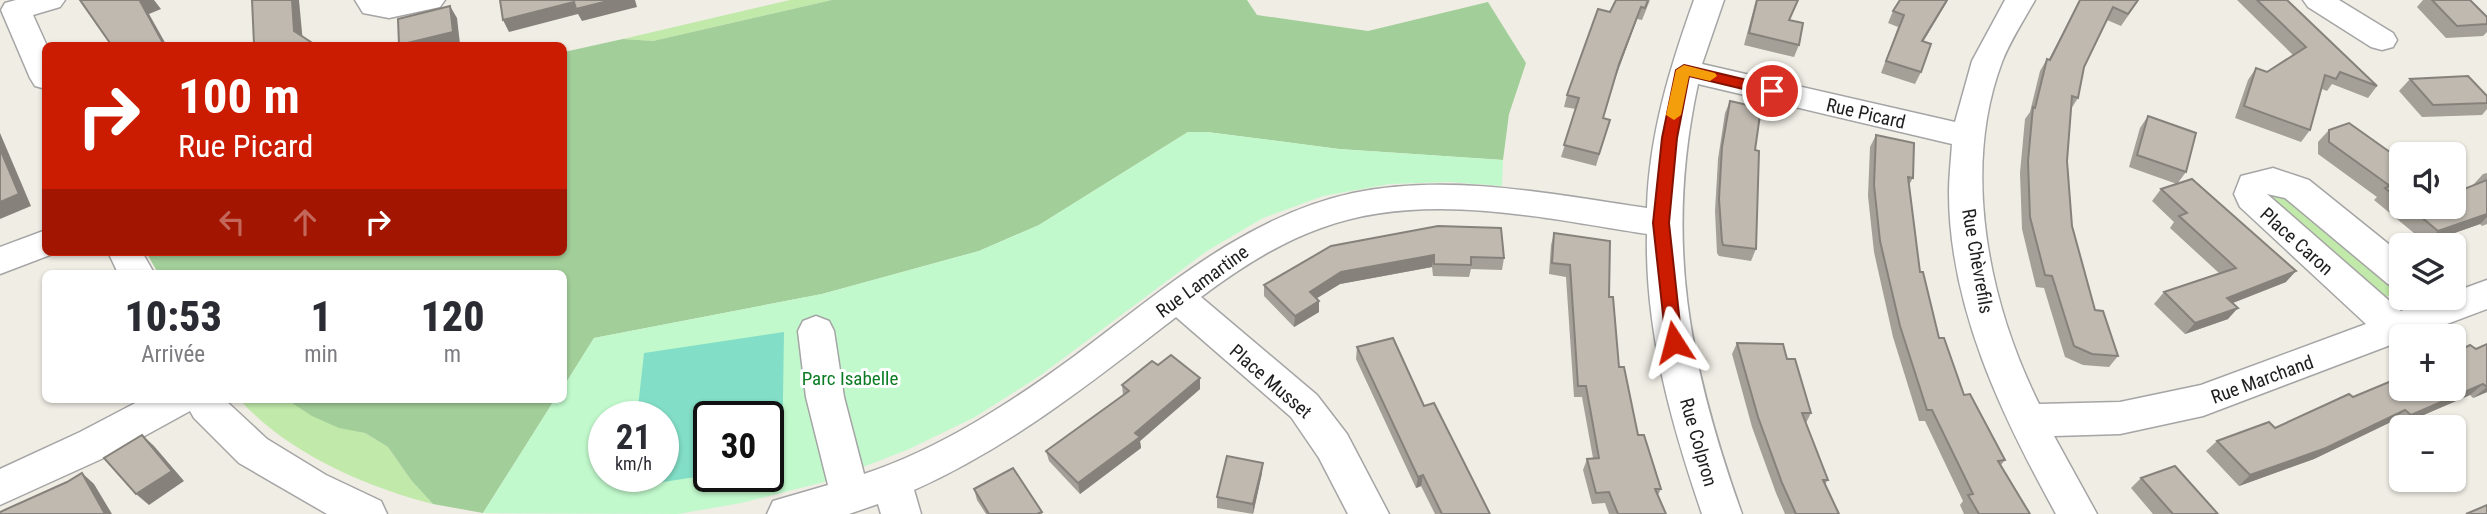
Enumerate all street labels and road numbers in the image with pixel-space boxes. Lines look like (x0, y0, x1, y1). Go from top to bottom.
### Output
street label: Rue Picard (1824, 93, 1908, 134)
street label: Place Caron (2255, 203, 2338, 280)
street label: Rue Chèvrefils (1957, 207, 1998, 315)
street label: Rue Lamartine (1152, 240, 1253, 323)
street label: Place Musset (1225, 339, 1316, 423)
street label: Rue Marchand (2208, 350, 2317, 409)
street label: Rue Colpron (1675, 395, 1722, 489)

